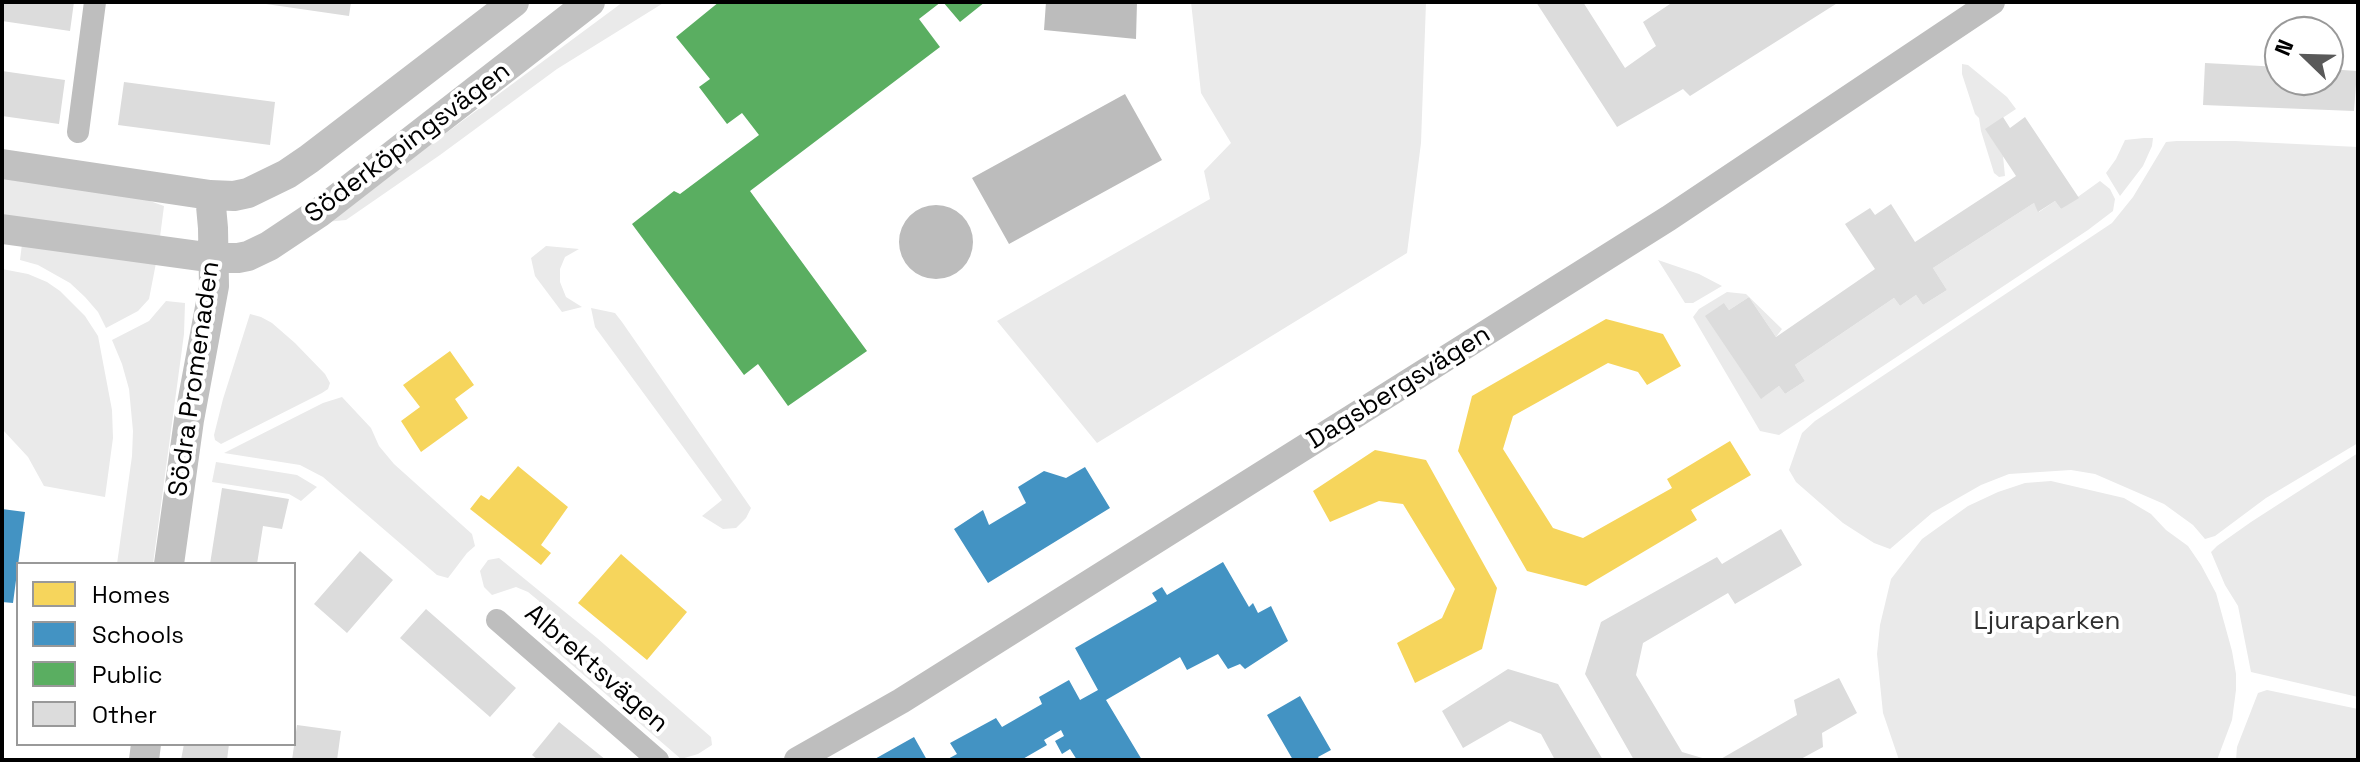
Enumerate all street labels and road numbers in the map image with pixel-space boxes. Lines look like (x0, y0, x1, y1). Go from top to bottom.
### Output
street label: Söderköpingsvägen (299, 56, 517, 230)
street label: Södra Promenaden (163, 259, 227, 499)
street label: Dagsbergsvägen (1302, 319, 1496, 457)
street label: Albrektsvägen (518, 598, 674, 740)

